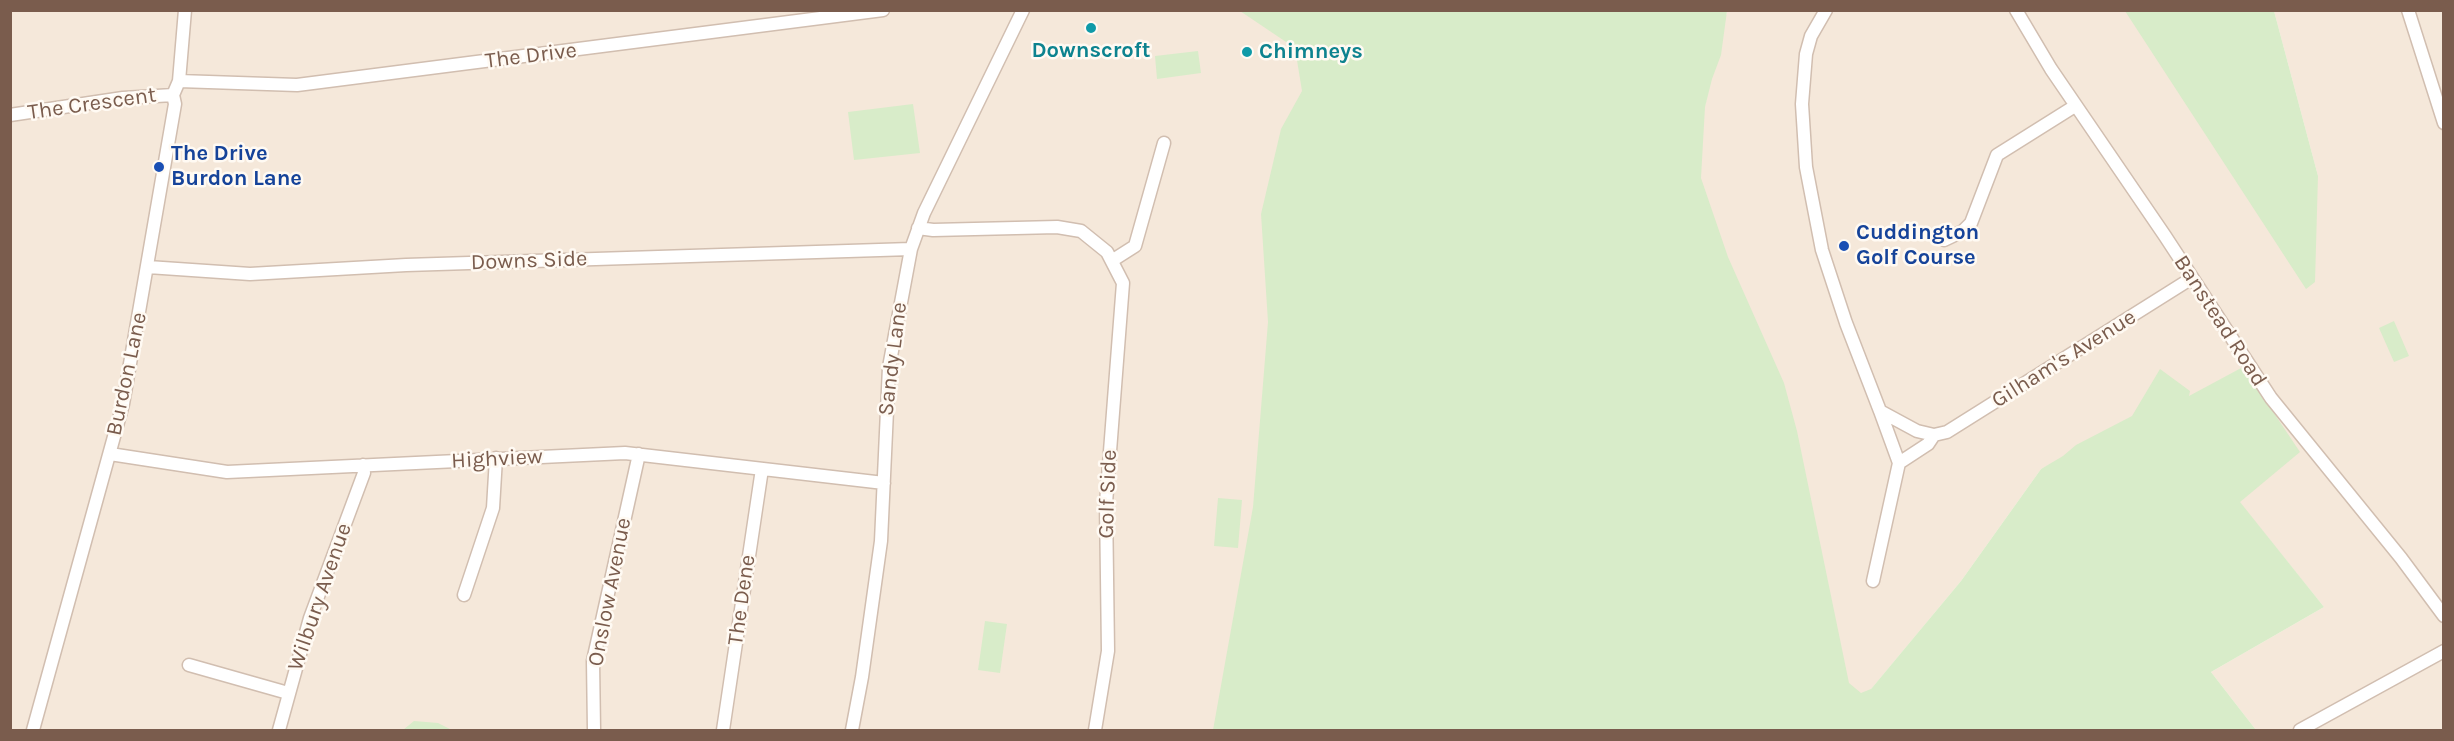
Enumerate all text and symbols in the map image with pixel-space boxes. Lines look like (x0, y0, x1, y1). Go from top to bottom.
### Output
marker: Downscroft (1084, 21, 1098, 35)
street label: The Drive (484, 37, 578, 75)
place label: Downscroft (1031, 38, 1151, 64)
place label: Chimneys (1259, 39, 1363, 65)
marker: Chimneys (1240, 45, 1254, 59)
street label: The Crescent (26, 82, 158, 126)
place label: The Drive Burdon Lane (171, 141, 302, 192)
marker: The Drive Burdon Lane (152, 160, 166, 174)
place label: Cuddington Golf Course (1856, 220, 1979, 272)
marker: Cuddington Golf Course (1837, 239, 1851, 253)
street label: Downs Side (470, 246, 588, 276)
street label: Banstead Road (2168, 250, 2272, 392)
street label: Sandy Lane (873, 301, 913, 417)
street label: Gilham's Avenue (1987, 304, 2141, 414)
street label: Burdon Lane (101, 310, 153, 438)
street label: Highview (450, 443, 544, 475)
street label: Golf Side (1093, 449, 1123, 539)
street label: Onslow Avenue (583, 515, 637, 669)
street label: Wilbury Avenue (282, 520, 358, 674)
street label: The Dene (723, 553, 761, 647)

